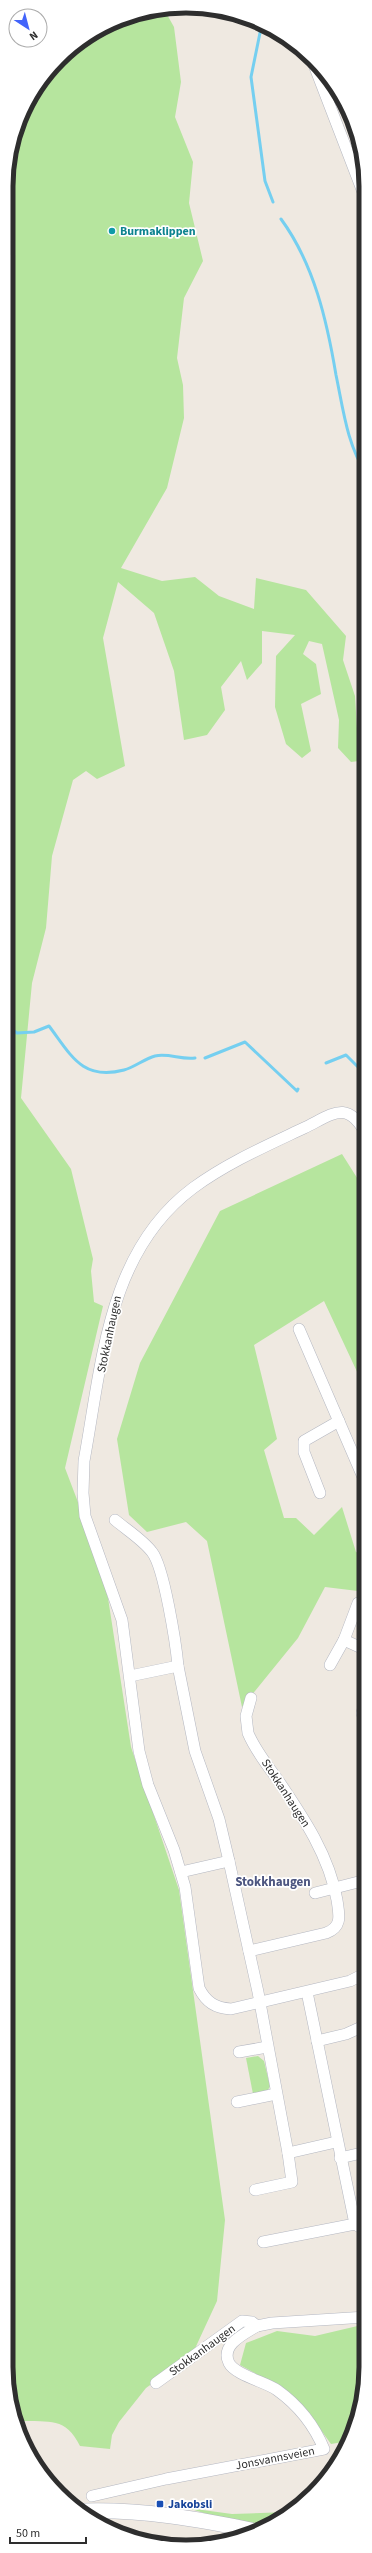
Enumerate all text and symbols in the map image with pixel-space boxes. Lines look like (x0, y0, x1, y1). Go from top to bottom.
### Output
north arrow (8, 8, 48, 48)
text: N (26, 27, 41, 44)
place label: Burmaklippen (120, 223, 196, 240)
marker: Burmaklippen (107, 226, 117, 236)
street label: Stokkanhaugen (93, 1294, 126, 1374)
street label: Stokkanhaugen (257, 1756, 314, 1831)
district label: Stokkhaugen (235, 1873, 311, 1891)
street label: Stokkanhaugen (166, 2320, 239, 2380)
street label: Jonsvannsveien (234, 2442, 316, 2475)
place label: Jakobsli (168, 2496, 212, 2513)
marker: Jakobsli (155, 2499, 165, 2509)
scale bar (10, 2519, 86, 2545)
text: 50 m (16, 2525, 40, 2542)

